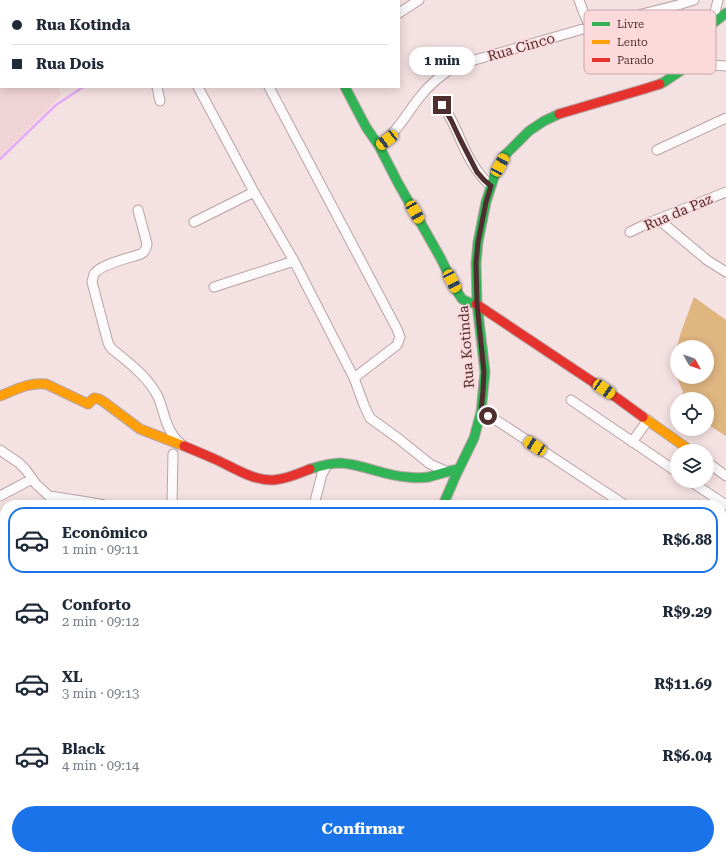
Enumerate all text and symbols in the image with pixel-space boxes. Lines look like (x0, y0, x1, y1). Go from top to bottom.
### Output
legend (584, 10, 716, 74)
text: Rua Kotinda (36, 16, 130, 34)
text: Livre (617, 18, 644, 31)
street label: Rua Cinco (485, 30, 557, 64)
text: Lento (617, 36, 648, 49)
callout: 1 min (409, 47, 475, 75)
text: 1 min (424, 53, 460, 68)
text: Parado (617, 54, 654, 67)
text: Rua Dois (36, 55, 104, 73)
route end (433, 96, 451, 114)
car (374, 128, 400, 152)
car (489, 152, 511, 178)
street label: Rua da Paz (642, 190, 715, 233)
car (404, 199, 426, 225)
car (441, 268, 463, 294)
street label: Rua Kotinda (455, 305, 477, 389)
north arrow (670, 340, 714, 384)
map controls (670, 340, 714, 488)
car (591, 377, 617, 401)
button: locate (670, 392, 714, 436)
route start (479, 407, 497, 425)
car (522, 434, 548, 458)
button: layers (670, 444, 714, 488)
icon: car (14, 522, 50, 558)
text: Econômico (62, 524, 148, 542)
text: R$6.88 (663, 531, 712, 549)
text: 1 min · 09:11 (62, 542, 139, 557)
icon: car (14, 594, 50, 630)
text: Conforto (62, 596, 131, 614)
text: R$9.29 (663, 603, 712, 621)
text: 2 min · 09:12 (62, 614, 139, 629)
icon: car (14, 666, 50, 702)
text: XL (62, 668, 83, 686)
text: R$11.69 (654, 675, 712, 693)
text: 3 min · 09:13 (62, 686, 139, 701)
icon: car (14, 738, 50, 774)
text: Black (62, 740, 105, 758)
text: R$6.04 (663, 747, 712, 765)
text: 4 min · 09:14 (62, 758, 139, 773)
button: Confirmar (12, 806, 714, 852)

